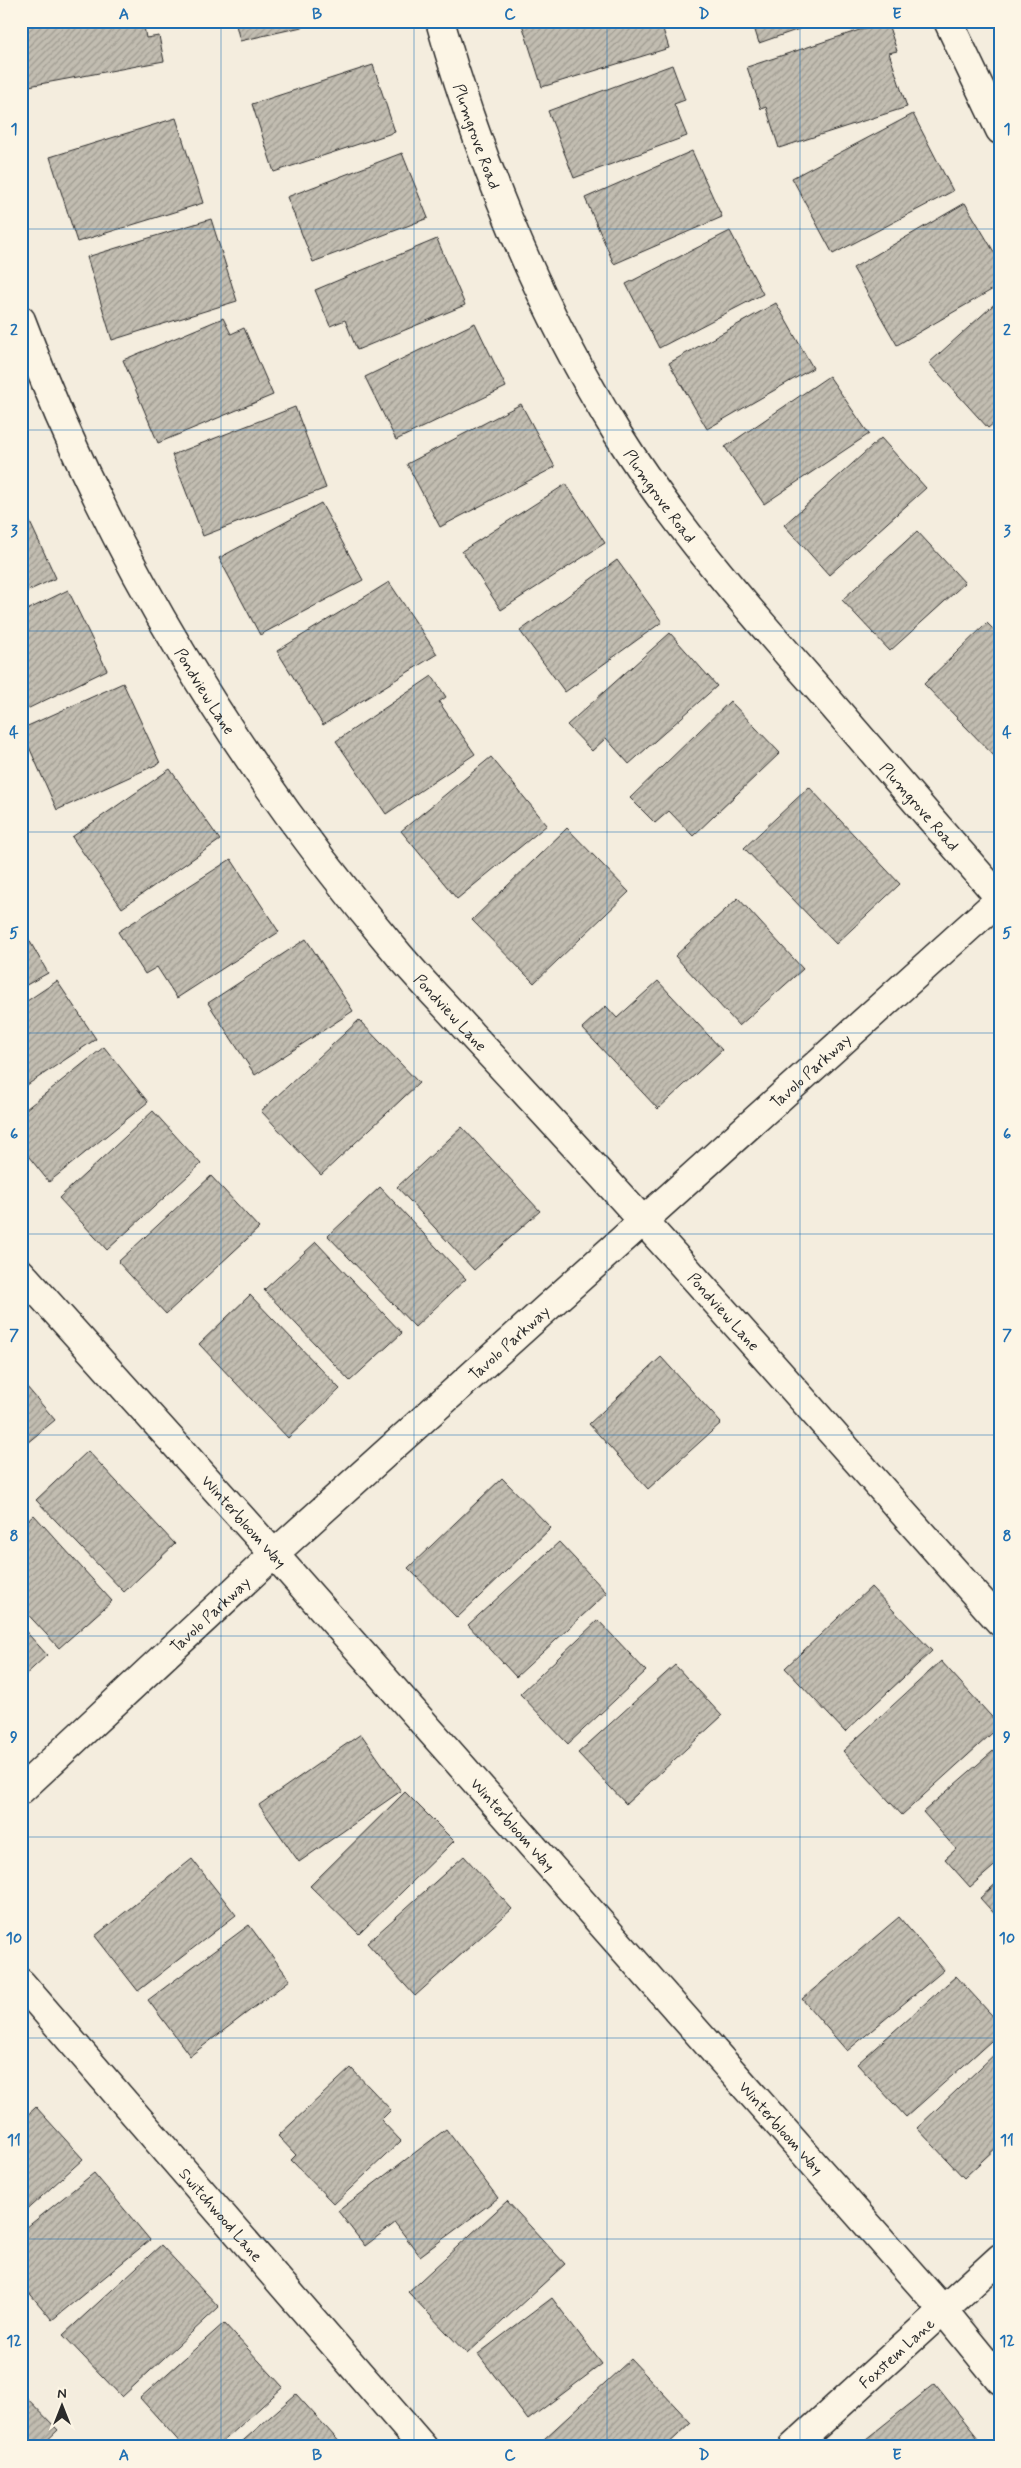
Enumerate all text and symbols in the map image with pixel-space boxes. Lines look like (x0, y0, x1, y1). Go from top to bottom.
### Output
text: A (119, 4, 129, 25)
text: B (312, 4, 322, 25)
text: C (504, 4, 516, 25)
text: D (698, 4, 710, 25)
text: E (892, 4, 902, 25)
street label: Plumgrove Road (448, 81, 504, 193)
text: 1 (10, 119, 18, 140)
text: 1 (1003, 119, 1011, 140)
text: 2 (10, 320, 18, 341)
text: 2 (1003, 320, 1011, 341)
street label: Plumgrove Road (618, 446, 700, 548)
text: 3 (10, 521, 18, 542)
text: 3 (1003, 521, 1011, 542)
street label: Pondview Lane (169, 645, 239, 739)
text: 4 (9, 722, 19, 743)
text: 4 (1002, 722, 1012, 743)
street label: Plumgrove Road (875, 758, 963, 856)
text: 5 (9, 923, 19, 944)
text: 5 (1002, 923, 1012, 944)
street label: Pondview Lane (409, 970, 491, 1056)
street label: Tavolo Parkway (766, 1029, 856, 1113)
text: 6 (10, 1124, 18, 1145)
text: 6 (1003, 1124, 1011, 1145)
street label: Pondview Lane (682, 1268, 764, 1356)
street label: Tavolo Parkway (465, 1301, 555, 1385)
text: 7 (9, 1325, 19, 1346)
text: 7 (1002, 1325, 1012, 1346)
street label: Winterbloom Way (196, 1471, 291, 1573)
text: 8 (9, 1526, 19, 1547)
text: 8 (1002, 1526, 1012, 1547)
street label: Tavolo Parkway (166, 1573, 255, 1658)
text: 9 (10, 1727, 18, 1748)
text: 9 (1003, 1727, 1011, 1748)
street label: Winterbloom Way (465, 1774, 559, 1876)
text: 10 (6, 1928, 22, 1949)
text: 10 (999, 1928, 1015, 1949)
street label: Winterbloom Way (733, 2077, 827, 2180)
text: 11 (7, 2130, 21, 2151)
text: 11 (1000, 2130, 1014, 2151)
street label: Switchwood Lane (174, 2164, 267, 2267)
street label: Foxstem Lane (855, 2313, 940, 2394)
text: 12 (6, 2331, 22, 2352)
text: 12 (999, 2331, 1015, 2352)
north arrow (38, 2380, 88, 2430)
text: N (57, 2385, 67, 2403)
text: A (119, 2445, 129, 2466)
text: B (312, 2445, 322, 2466)
text: C (504, 2445, 516, 2466)
text: D (698, 2445, 710, 2466)
text: E (892, 2445, 902, 2466)

